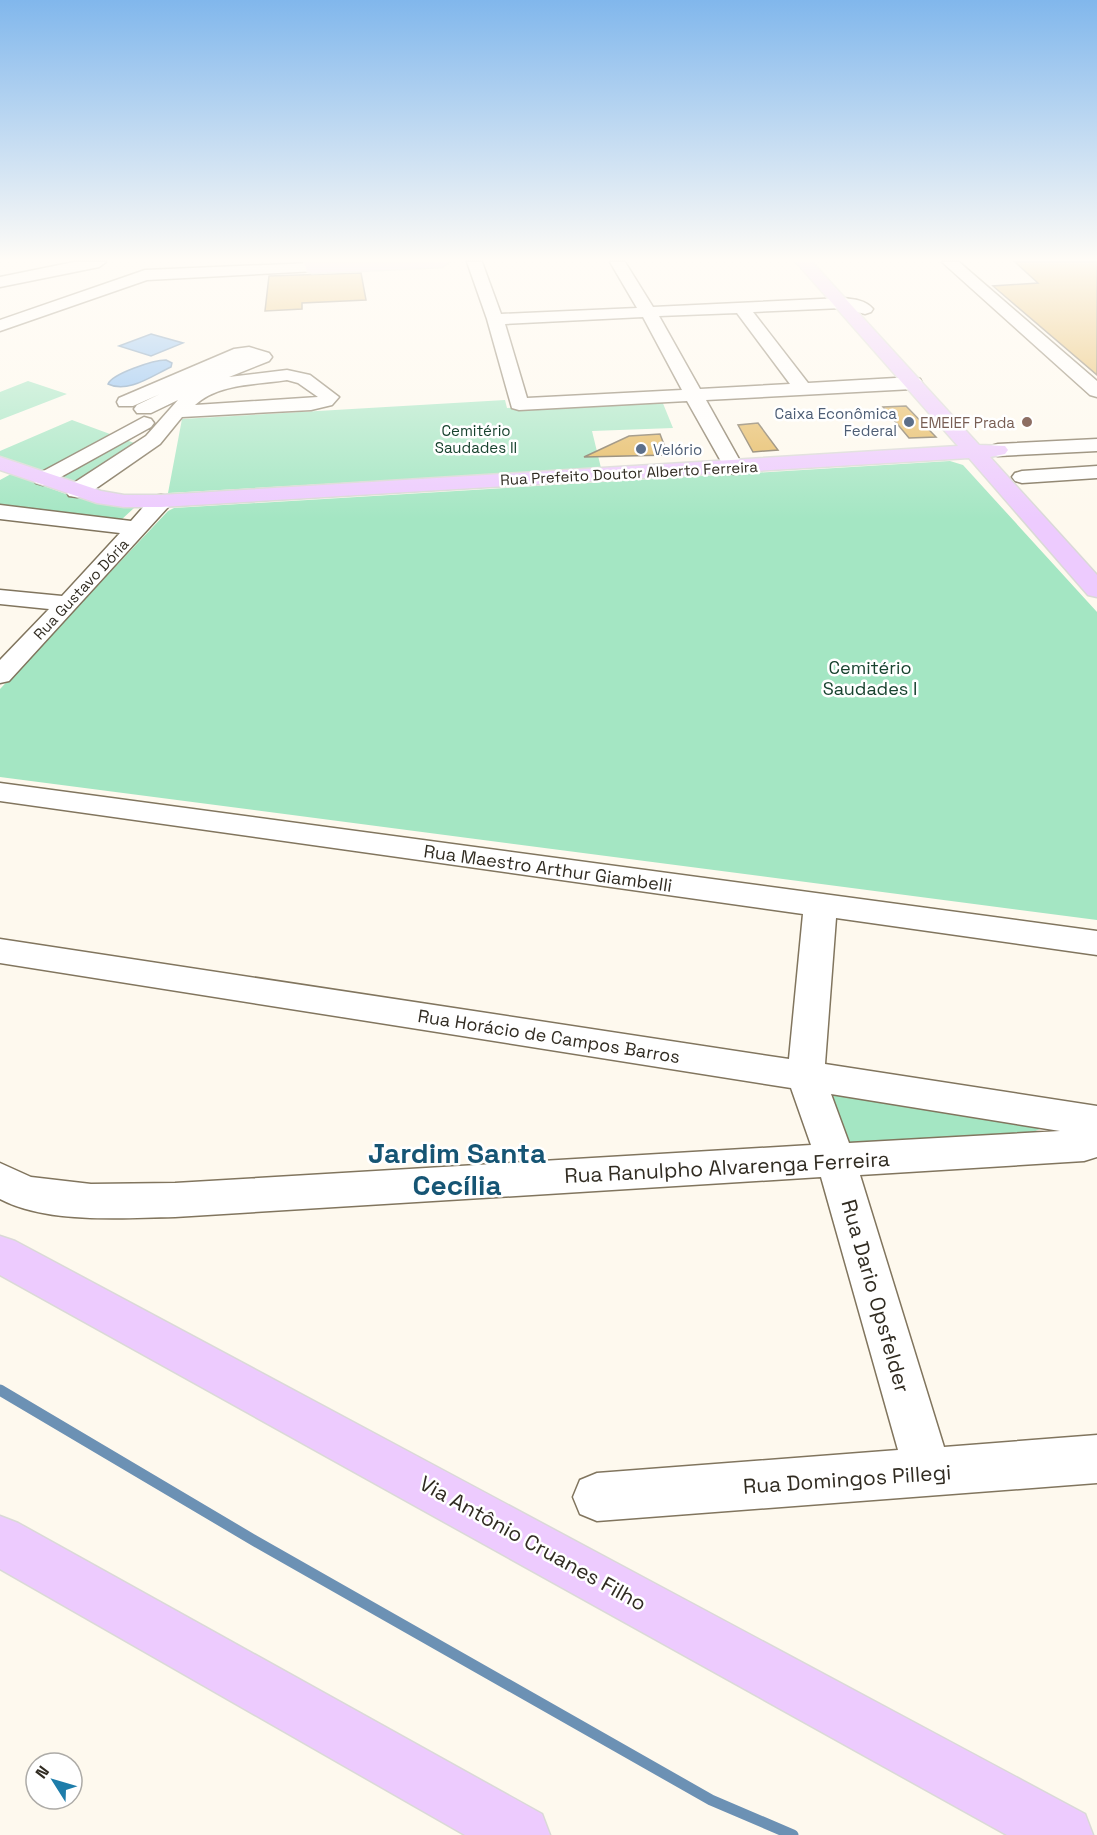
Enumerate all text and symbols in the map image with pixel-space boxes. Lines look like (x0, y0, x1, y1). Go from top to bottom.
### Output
place label: Caixa Econômica Federal (775, 404, 897, 440)
place label: EMEIEF Prada (920, 413, 1015, 432)
marker: Caixa Econômica Federal (902, 415, 916, 429)
marker: EMEIEF Prada (1020, 415, 1034, 429)
park label: Cemitério Saudades II (435, 421, 517, 457)
place label: Velório (653, 440, 702, 459)
marker: Velório (634, 442, 648, 456)
street label: Rua Prefeito Doutor Alberto Ferreira (500, 457, 759, 489)
street label: Rua Gustavo Dória (29, 534, 133, 643)
park label: Cemitério Saudades I (823, 656, 917, 700)
street label: Rua Maestro Arthur Giambelli (422, 839, 674, 897)
street label: Rua Horácio de Campos Barros (416, 1004, 682, 1068)
district label: Jardim Santa Cecília (368, 1135, 546, 1203)
street label: Rua Ranulpho Alvarenga Ferreira (564, 1145, 890, 1189)
street label: Rua Dario Opsfelder (836, 1196, 917, 1396)
street label: Rua Domingos Pillegi (742, 1458, 952, 1500)
street label: Via Antônio Cruanes Filho (415, 1469, 651, 1617)
north arrow (24, 1751, 84, 1811)
text: N (31, 1762, 54, 1783)

